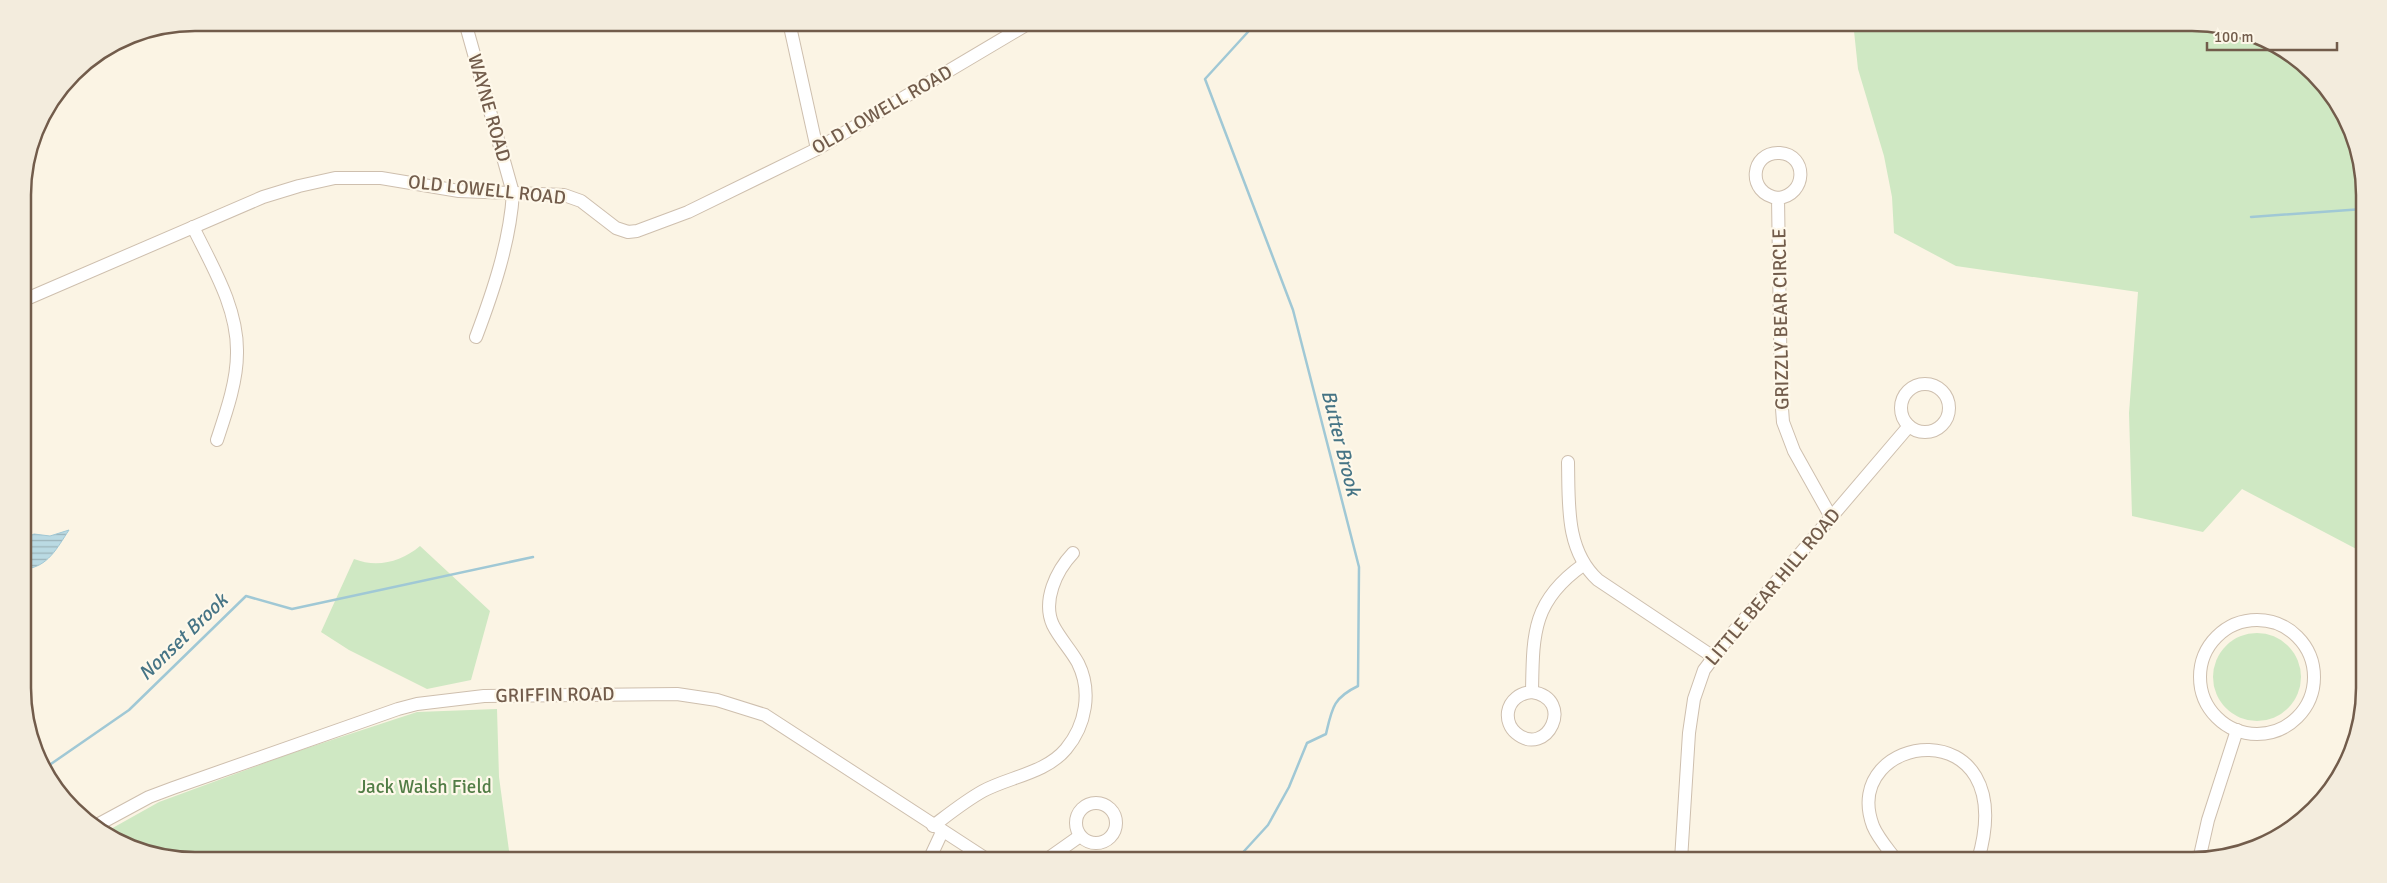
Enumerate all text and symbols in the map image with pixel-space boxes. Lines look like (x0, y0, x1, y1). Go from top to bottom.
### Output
scale bar (2207, 20, 2337, 52)
text: 100 m (2214, 28, 2254, 46)
street label: WAYNE ROAD (462, 51, 516, 165)
street label: OLD LOWELL ROAD (807, 60, 957, 160)
street label: OLD LOWELL ROAD (407, 170, 567, 210)
street label: GRIZZLY BEAR CIRCLE (1767, 228, 1795, 410)
water label: Butter Brook (1316, 387, 1367, 500)
street label: LITTLE BEAR HILL ROAD (1700, 503, 1846, 671)
water label: Nonset Brook (133, 587, 234, 686)
street label: GRIFFIN ROAD (495, 682, 615, 708)
park label: Jack Walsh Field (358, 775, 492, 799)

